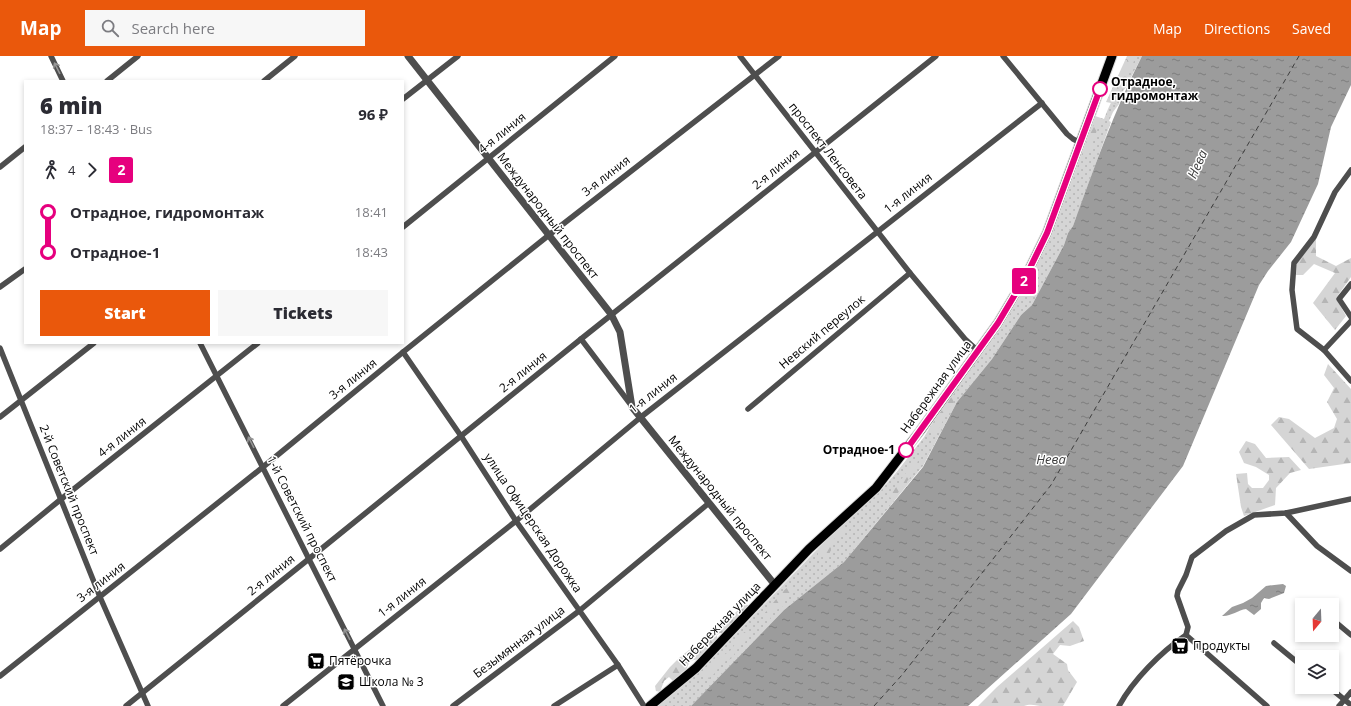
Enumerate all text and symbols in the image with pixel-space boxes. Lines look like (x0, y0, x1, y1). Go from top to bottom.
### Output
search box (85, 10, 365, 46)
text: Map (20, 15, 61, 41)
icon: search (99, 17, 121, 39)
text: Search here (131, 18, 215, 38)
text: Map (1153, 19, 1182, 38)
text: Directions (1204, 19, 1270, 38)
text: Saved (1292, 19, 1331, 38)
one-way arrow (53, 63, 60, 75)
place label: Отрадное, гидромонтаж (1111, 73, 1199, 104)
marker: Отрадное, гидромонтаж (1092, 81, 1108, 97)
text: 6 min (40, 90, 103, 120)
street label: проспект Ленсовета (785, 99, 872, 203)
text: 96 ₽ (358, 104, 388, 124)
street label: 4-я линия (474, 108, 529, 157)
text: 18:37 – 18:43 · Bus (40, 120, 152, 138)
street label: 2-я линия (748, 144, 803, 193)
water label: Нева (1183, 146, 1212, 181)
street label: Международный проспект (494, 149, 603, 283)
street label: 3-я линия (578, 151, 633, 200)
icon: walk (40, 159, 62, 181)
icon: forward (81, 159, 103, 181)
text: 2 (117, 160, 125, 179)
text: 4 (68, 161, 75, 179)
street label: 1-я линия (880, 168, 935, 217)
text: Отрадное, гидромонтаж (70, 202, 264, 222)
text: 18:41 (355, 203, 388, 221)
text: Отрадное-1 (70, 242, 160, 262)
text: 18:43 (355, 243, 388, 261)
line badge: 2 (1011, 268, 1037, 294)
text: 2 (1020, 271, 1028, 290)
button: Start (40, 290, 210, 336)
button: Tickets (218, 290, 388, 336)
street label: Невский переулок (775, 290, 869, 373)
street label: Набережная улица (896, 337, 975, 437)
street label: 2-я линия (495, 347, 550, 396)
street label: 3-я линия (325, 354, 380, 403)
street label: 1-я линия (625, 368, 680, 417)
street label: 4-я линия (94, 412, 149, 461)
street label: 2-й Советский проспект (35, 422, 104, 558)
street label: Международный проспект (665, 432, 776, 564)
one-way arrow (247, 437, 254, 449)
place label: Отрадное-1 (823, 441, 895, 458)
marker: Отрадное-1 (898, 442, 914, 458)
street label: улица Офицерская Дорожка (480, 450, 587, 596)
water label: Нева (1036, 450, 1066, 468)
street label: 1-й Советский проспект (263, 453, 342, 585)
street label: 2-я линия (243, 550, 298, 599)
street label: 3-я линия (73, 557, 128, 606)
street label: 1-я линия (374, 572, 429, 621)
street label: Набережная улица (675, 578, 764, 669)
north arrow (1295, 598, 1339, 642)
map controls (1295, 598, 1339, 694)
street label: Безымянная улица (469, 601, 568, 682)
one-way arrow (342, 628, 350, 640)
supermarket icon: Продукты (1170, 636, 1190, 656)
place label: Продукты (1193, 637, 1250, 654)
button: layers (1295, 650, 1339, 694)
supermarket icon: Пятёрочка (306, 651, 326, 671)
place label: Пятёрочка (329, 652, 391, 669)
school or university icon: Школа № 3 (336, 672, 356, 692)
place label: Школа № 3 (359, 673, 424, 690)

